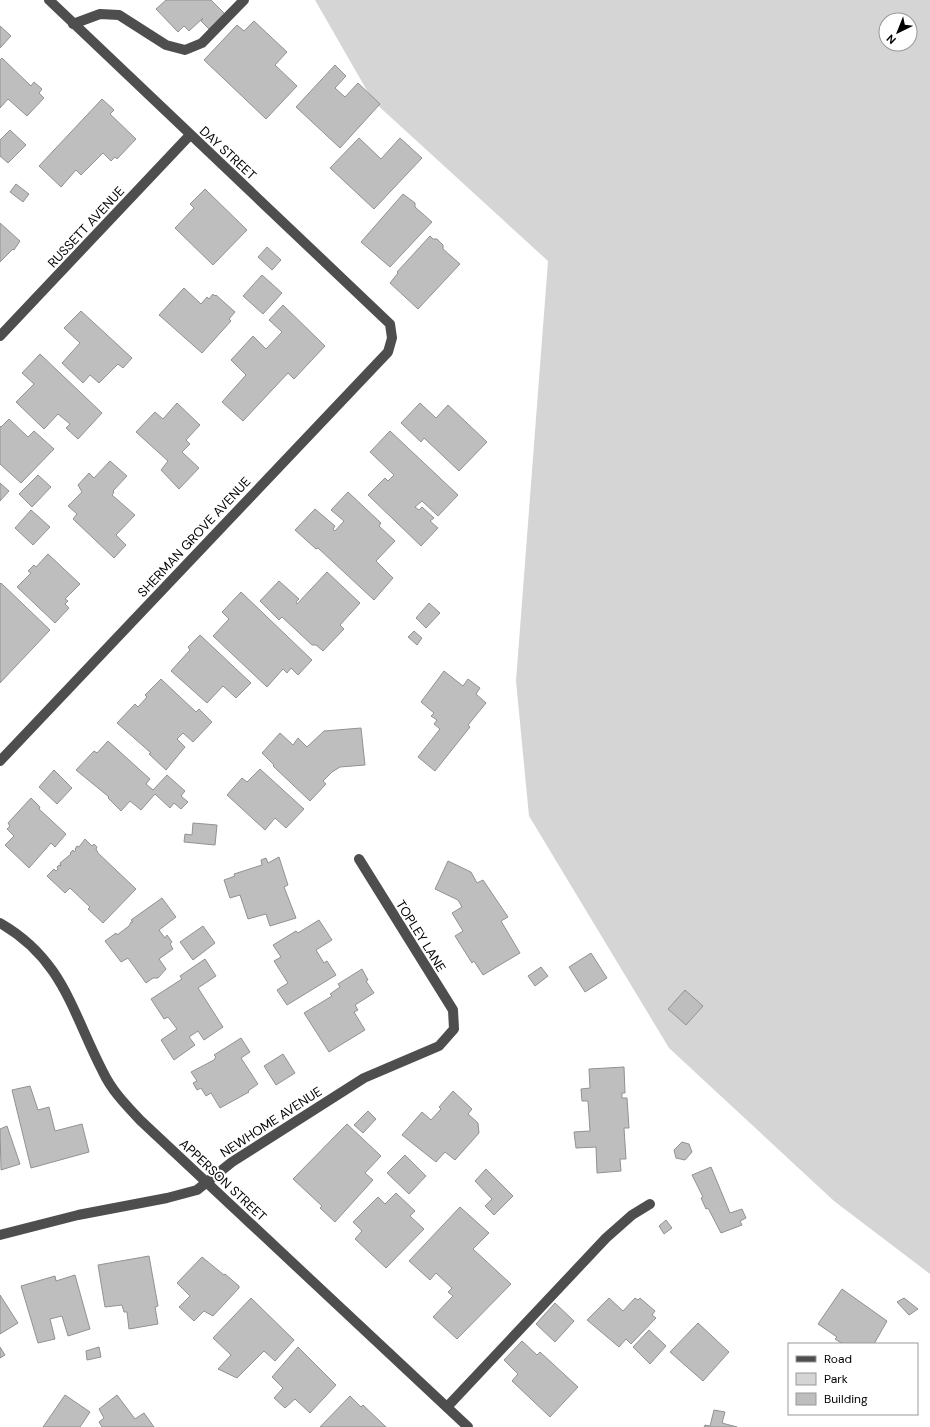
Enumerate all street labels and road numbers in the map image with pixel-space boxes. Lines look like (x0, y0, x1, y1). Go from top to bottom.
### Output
street label: DAY STREET (196, 122, 260, 184)
street label: RUSSETT AVENUE (44, 183, 128, 271)
street label: SHERMAN GROVE AVENUE (134, 473, 254, 601)
street label: TOPLEY LANE (392, 897, 450, 975)
street label: NEWHOME AVENUE (217, 1083, 325, 1161)
street label: APPERSON STREET (176, 1135, 270, 1225)

